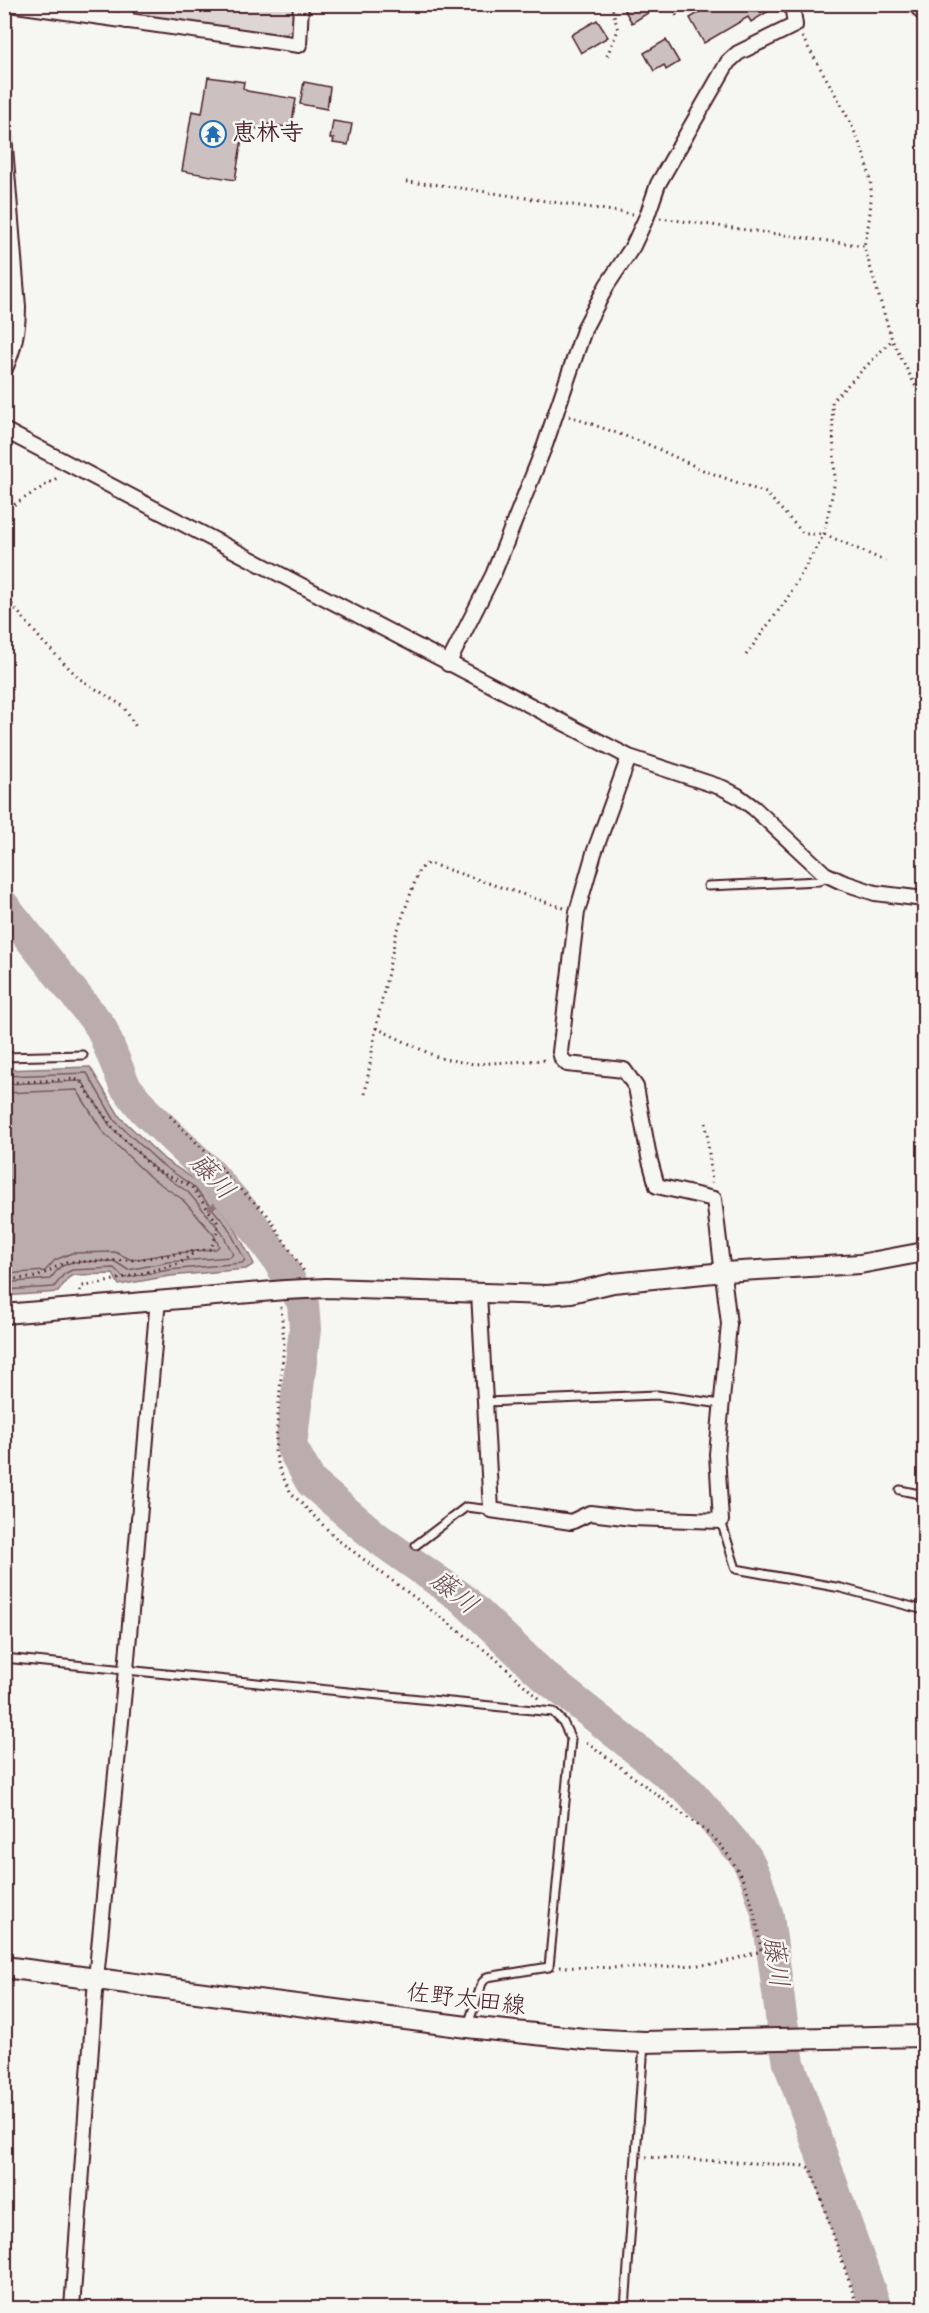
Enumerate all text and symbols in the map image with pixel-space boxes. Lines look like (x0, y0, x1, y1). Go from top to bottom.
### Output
place label: 恵林寺 (232, 117, 304, 152)
temple icon: 恵林寺 (198, 119, 228, 149)
water label: 藤川 (179, 1146, 243, 1210)
water label: 藤川 (421, 1563, 485, 1625)
water label: 藤川 (752, 1934, 796, 1990)
street label: 佐野太田線 (404, 1976, 528, 2026)

